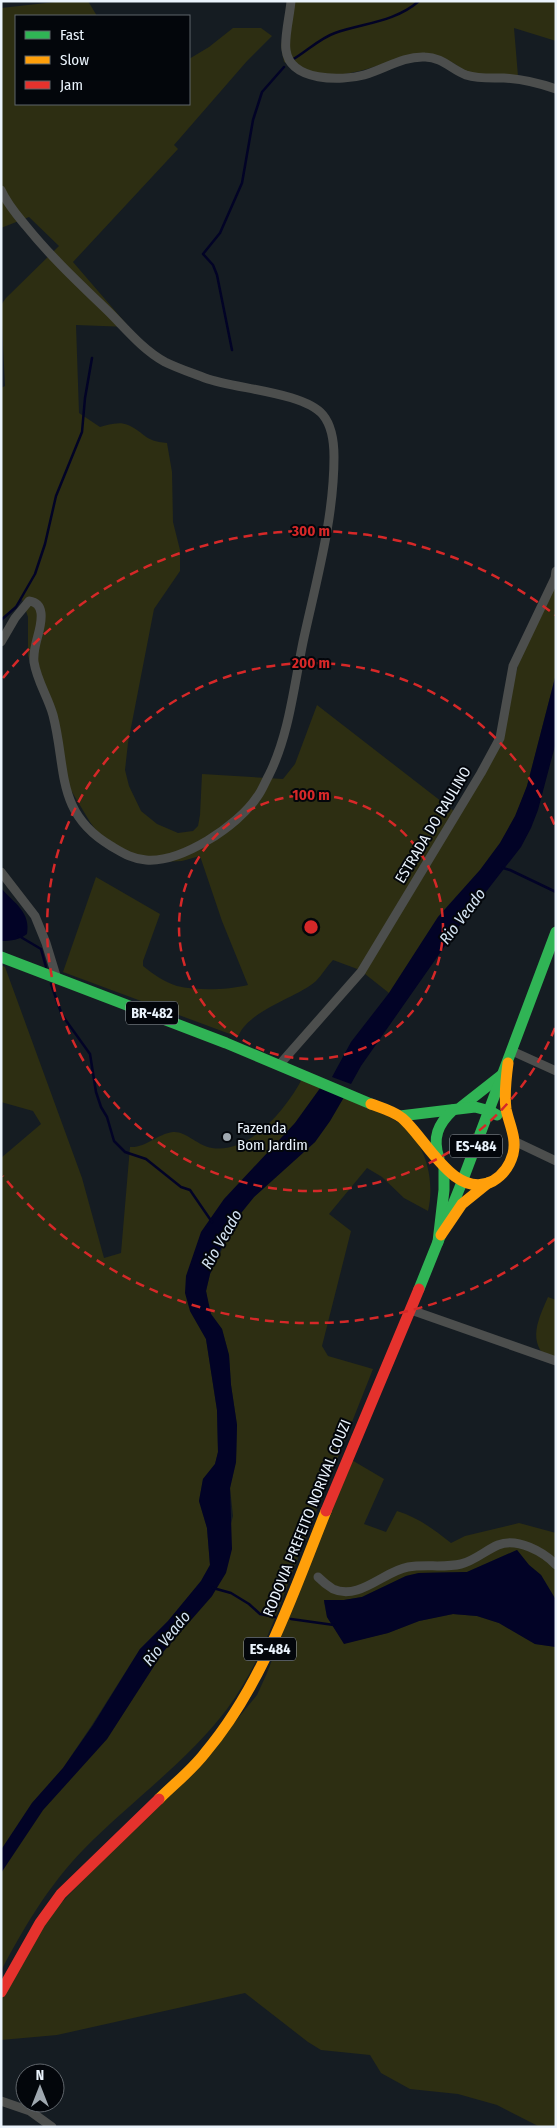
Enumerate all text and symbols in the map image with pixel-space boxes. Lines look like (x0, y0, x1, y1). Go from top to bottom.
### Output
legend (15, 15, 190, 105)
text: Fast (60, 26, 84, 44)
text: Slow (60, 51, 89, 69)
text: Jam (60, 76, 83, 94)
text: 300 m (291, 522, 330, 540)
text: 200 m (291, 654, 330, 672)
street label: ESTRADA DO RAULINO (391, 764, 475, 886)
text: 100 m (292, 786, 330, 804)
water label: Rio Veado (435, 885, 490, 948)
centre of rings (302, 918, 320, 936)
road number: BR-482 (126, 1001, 178, 1024)
place label: Fazenda Bom Jardim (237, 1119, 308, 1154)
marker: Fazenda Bom Jardim (221, 1131, 233, 1143)
road number: ES-484 (450, 1134, 502, 1158)
water label: Rio Veado (197, 1206, 246, 1272)
street label: RODOVIA PREFEITO NORIVAL COUZI (259, 1417, 355, 1619)
water label: Rio Veado (139, 1607, 194, 1670)
road number: ES-484 (244, 1638, 296, 1660)
north arrow (15, 2063, 65, 2113)
text: N (36, 2067, 44, 2084)

